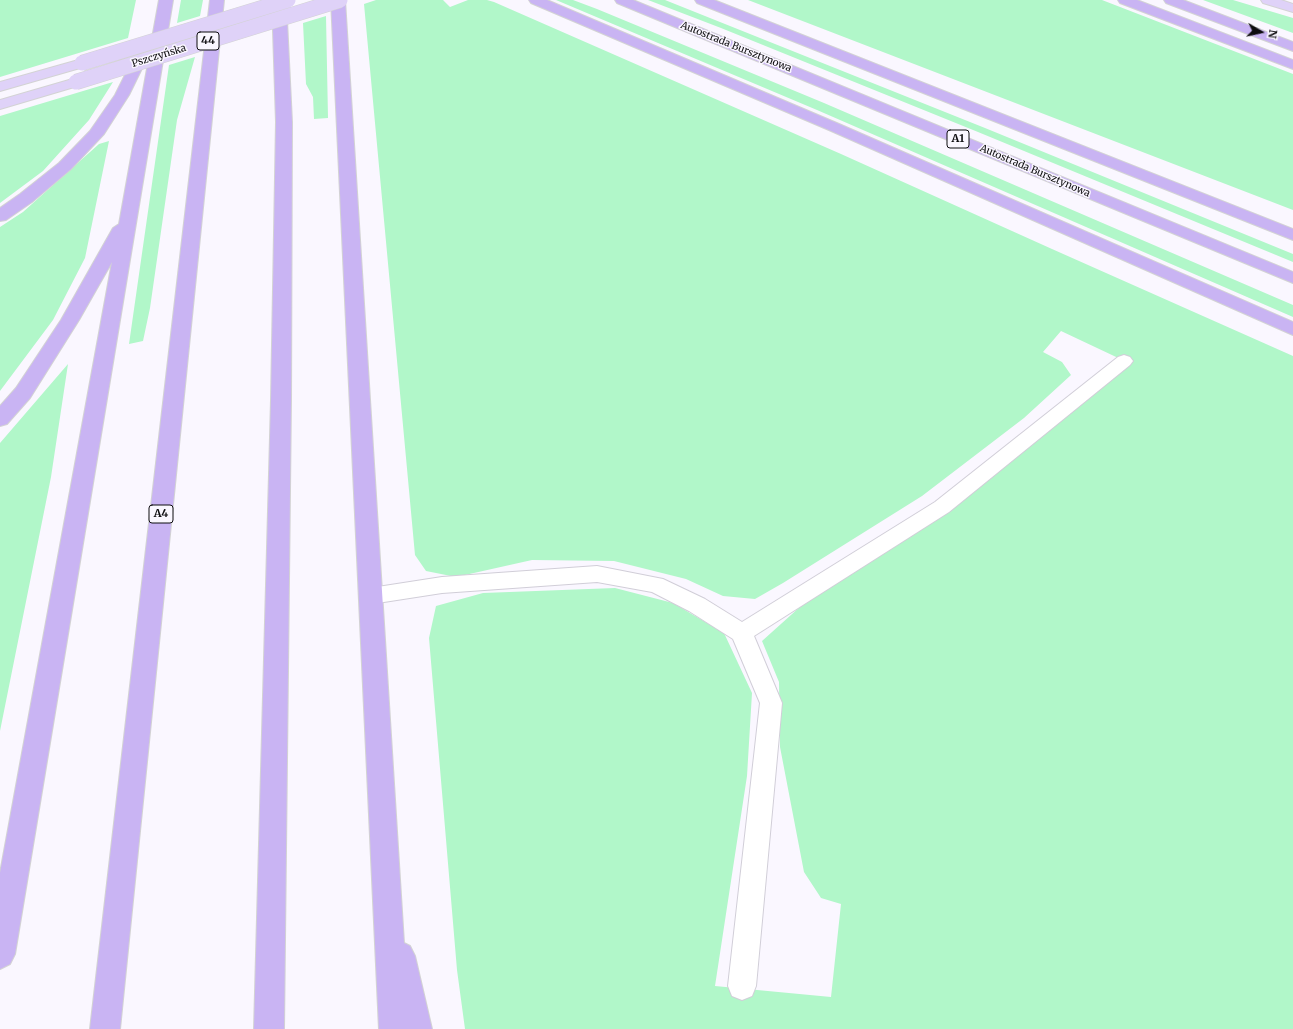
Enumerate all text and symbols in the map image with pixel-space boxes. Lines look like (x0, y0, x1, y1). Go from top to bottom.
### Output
north arrow (1241, 12, 1281, 52)
street label: Autostrada Bursztynowa (679, 19, 793, 75)
text: N (1265, 28, 1280, 39)
road number: 44 (197, 32, 219, 50)
street label: Pszczyńska (130, 42, 188, 70)
road number: A1 (947, 130, 969, 148)
street label: Autostrada Bursztynowa (978, 142, 1092, 200)
road number: A4 (149, 505, 173, 523)

